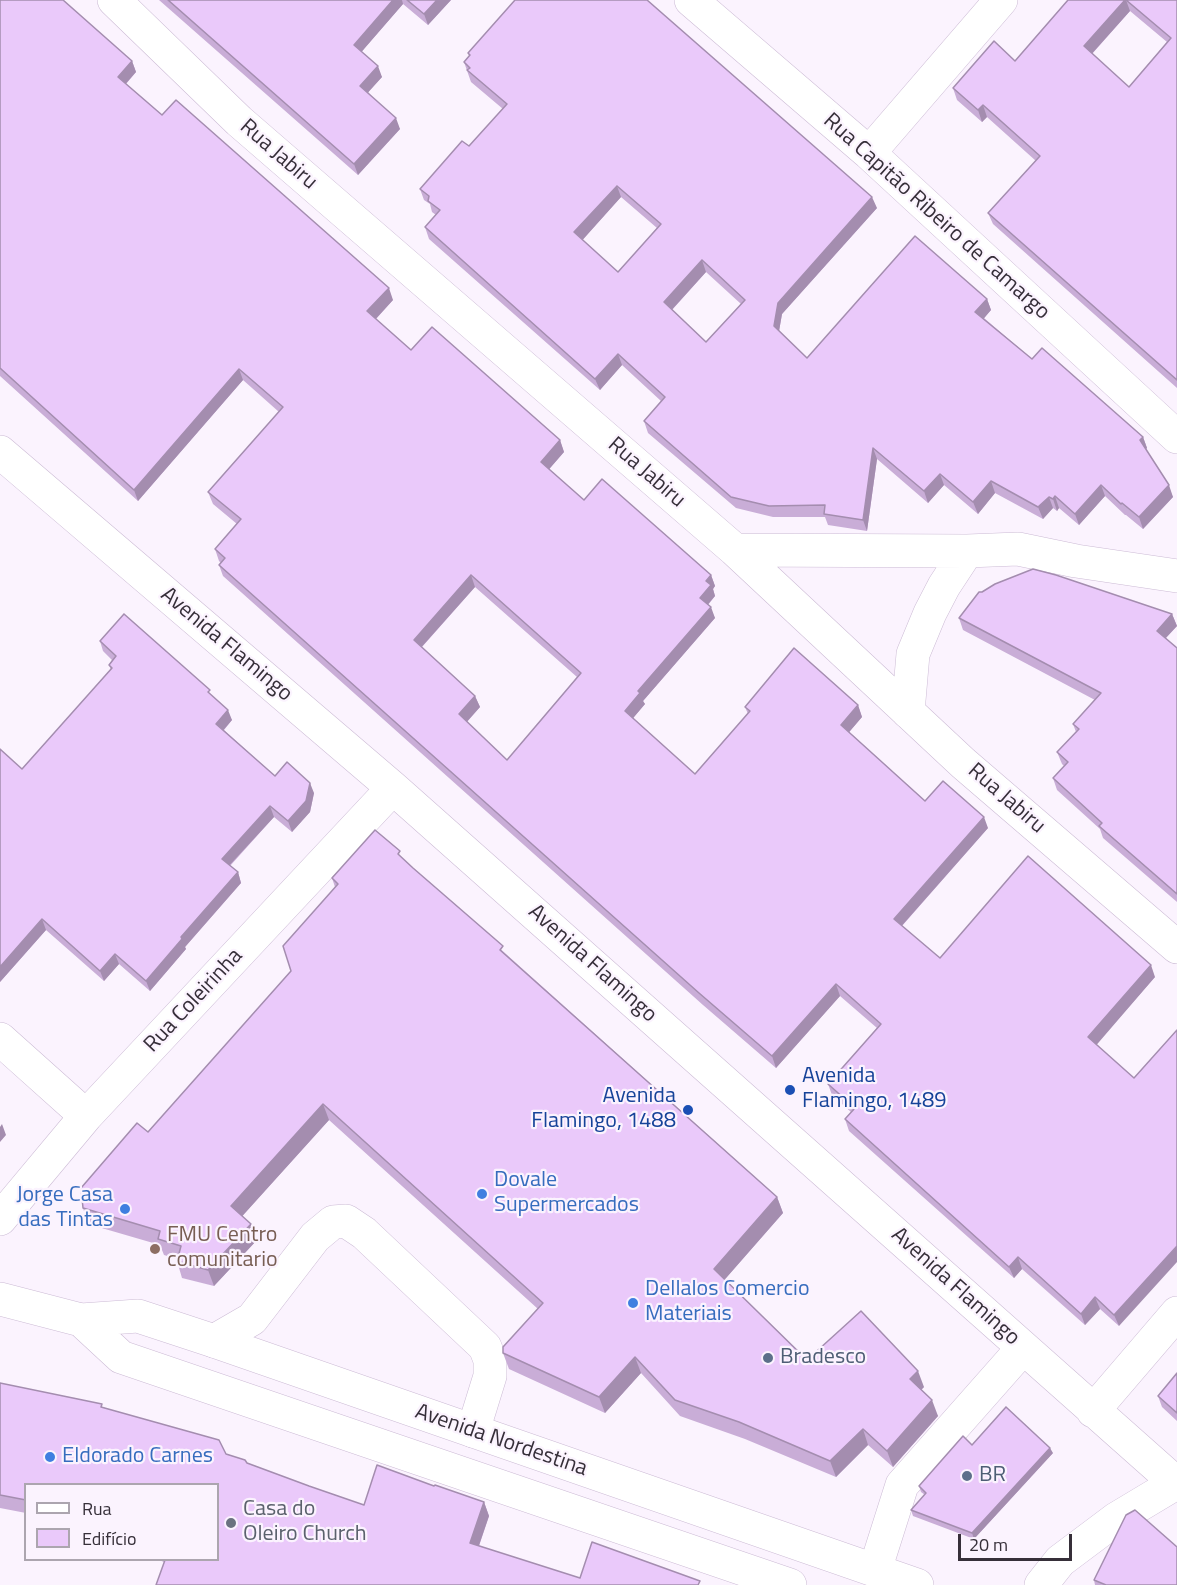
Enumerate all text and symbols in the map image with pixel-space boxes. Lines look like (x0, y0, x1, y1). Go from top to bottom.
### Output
street label: Rua Capitão Ribeiro de Camargo (817, 108, 1055, 326)
street label: Rua Jabiru (234, 114, 322, 196)
street label: Rua Jabiru (602, 432, 690, 514)
street label: Avenida Flamingo (155, 582, 297, 708)
street label: Rua Jabiru (962, 758, 1050, 840)
street label: Avenida Flamingo (522, 899, 662, 1029)
street label: Rua Coleirinha (139, 944, 249, 1058)
place label: Avenida Flamingo, 1489 (802, 1064, 947, 1116)
marker: Avenida Flamingo, 1489 (783, 1083, 797, 1097)
place label: Avenida Flamingo, 1488 (531, 1084, 676, 1136)
marker: Avenida Flamingo, 1488 (681, 1103, 695, 1117)
place label: Dovale Supermercados (494, 1168, 639, 1220)
place label: Jorge Casa das Tintas (16, 1183, 113, 1234)
marker: Dovale Supermercados (475, 1187, 489, 1201)
marker: Jorge Casa das Tintas (118, 1202, 132, 1216)
street label: Avenida Flamingo (885, 1222, 1025, 1352)
place label: FMU Centro comunitario (167, 1223, 278, 1274)
marker: FMU Centro comunitario (148, 1242, 162, 1256)
place label: Dellalos Comercio Materiais (645, 1277, 810, 1328)
marker: Dellalos Comercio Materiais (626, 1296, 640, 1310)
place label: Bradesco (780, 1345, 866, 1371)
marker: Bradesco (761, 1351, 775, 1365)
street label: Avenida Nordestina (411, 1399, 591, 1483)
place label: Eldorado Carnes (62, 1444, 213, 1470)
marker: Eldorado Carnes (43, 1450, 57, 1464)
place label: BR (979, 1463, 1006, 1489)
marker: BR (960, 1469, 974, 1483)
legend (24, 1483, 219, 1561)
text: Rua (82, 1495, 112, 1522)
place label: Casa do Oleiro Church (243, 1497, 367, 1548)
marker: Casa do Oleiro Church (224, 1516, 238, 1530)
scale bar (961, 1522, 1075, 1560)
text: Edifício (82, 1525, 136, 1552)
text: 20 m (969, 1531, 1008, 1558)

